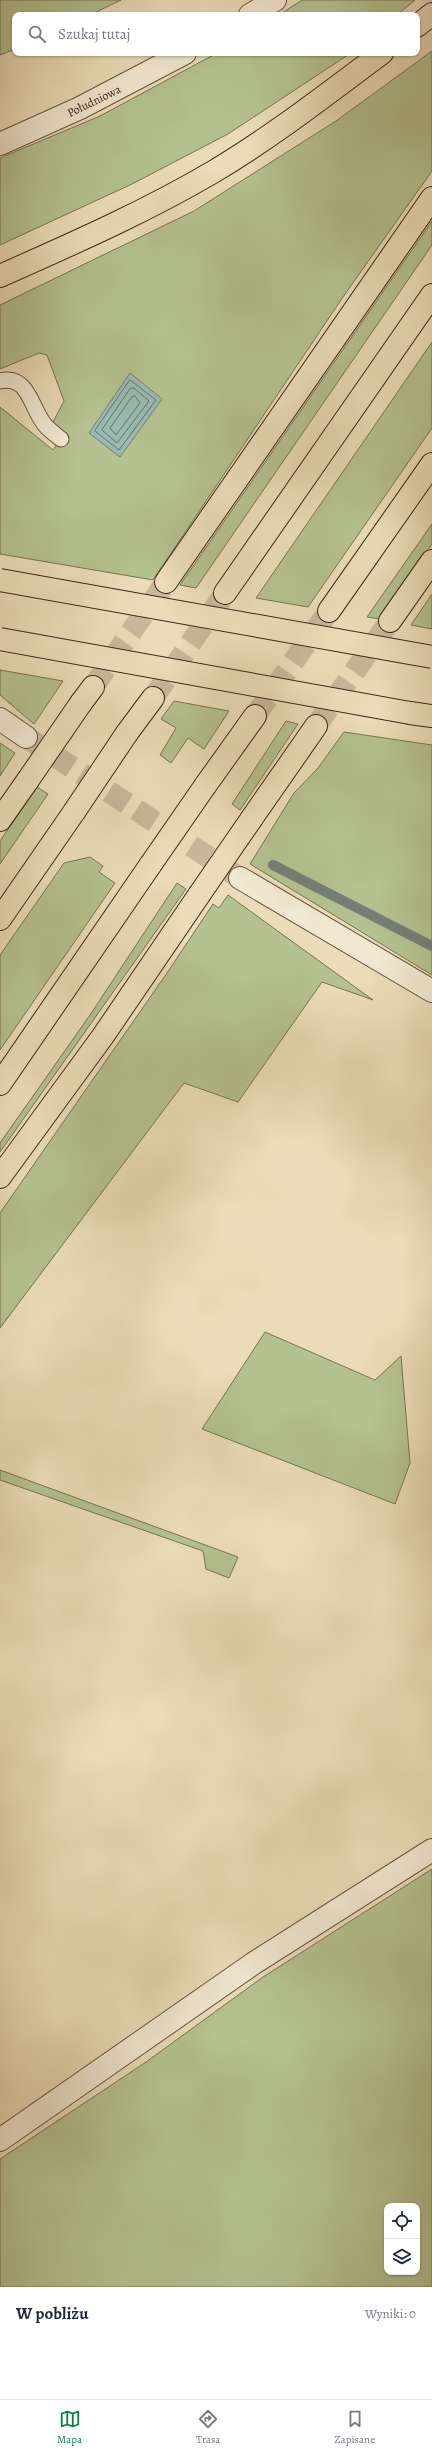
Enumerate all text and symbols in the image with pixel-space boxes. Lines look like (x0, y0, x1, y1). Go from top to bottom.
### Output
search box (12, 12, 420, 56)
icon: search (26, 23, 48, 45)
text: Szukaj tutaj (58, 24, 131, 44)
street label: Południowa (64, 81, 124, 121)
map controls (384, 2203, 420, 2275)
button: locate (384, 2203, 420, 2239)
button: layers (384, 2239, 420, 2275)
text: W pobliżu (16, 2302, 88, 2325)
text: Wyniki: 0 (365, 2305, 416, 2322)
tab: Mapa (57, 2408, 82, 2447)
tab: Trasa (196, 2408, 220, 2447)
tab: Zapisane (334, 2408, 375, 2447)

